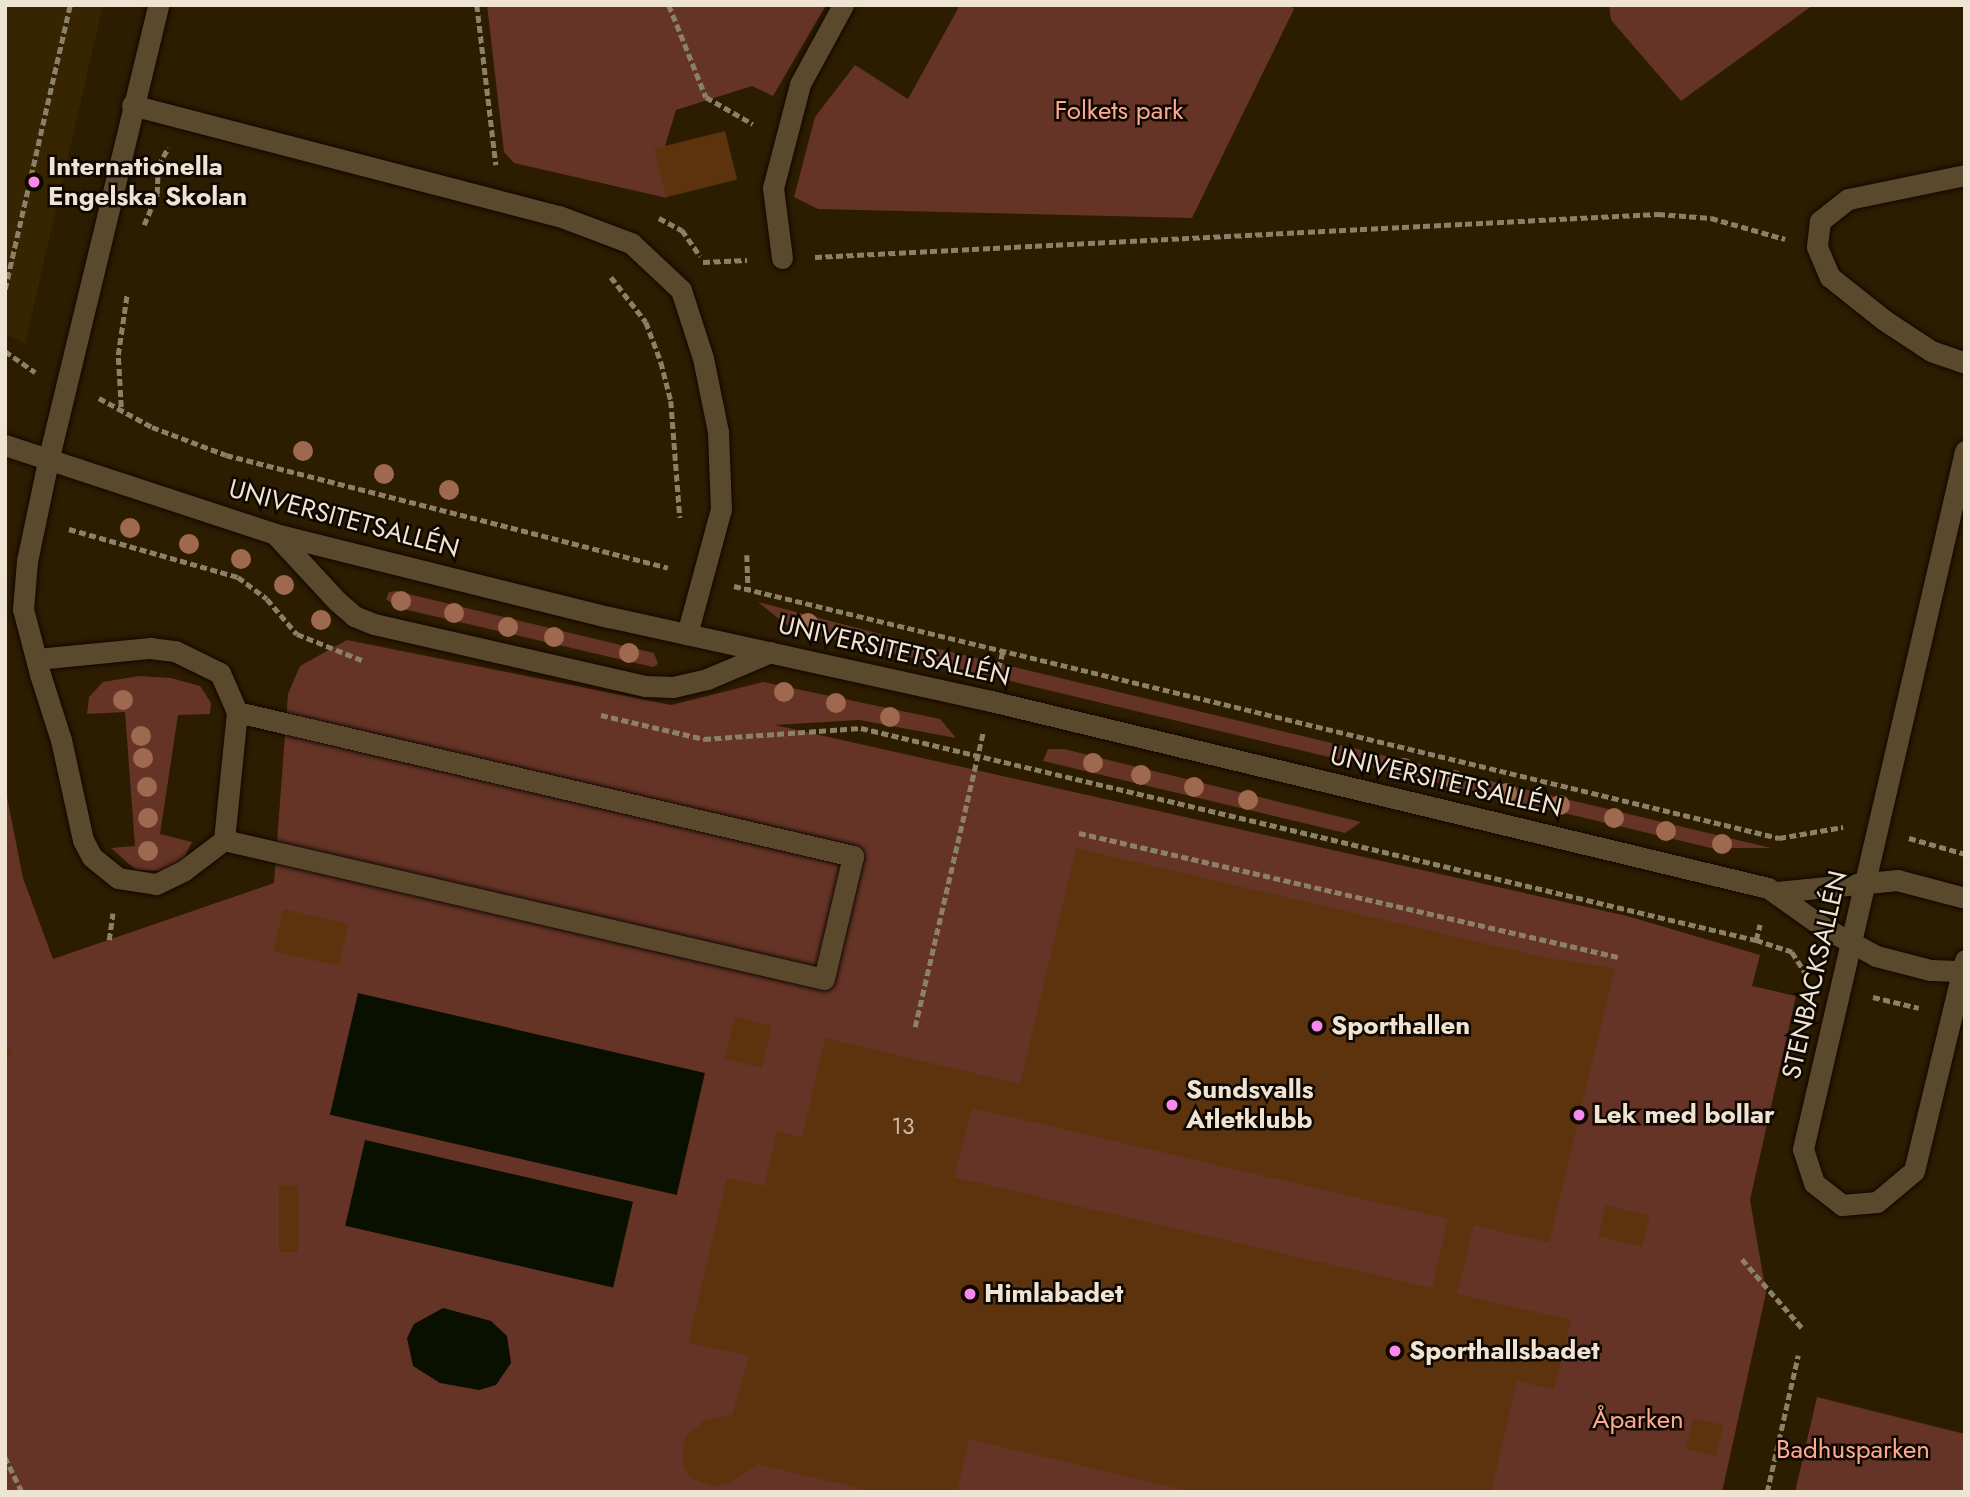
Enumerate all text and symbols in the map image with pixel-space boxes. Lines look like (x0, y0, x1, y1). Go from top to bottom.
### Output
park label: Folkets park (1054, 95, 1184, 127)
place label: Internationella Engelska Skolan (48, 151, 247, 212)
marker: Internationella Engelska Skolan (26, 174, 42, 190)
street label: UNIVERSITETSALLÉN (225, 473, 463, 565)
street label: UNIVERSITETSALLÉN (775, 609, 1013, 693)
street label: UNIVERSITETSALLÉN (1327, 740, 1565, 824)
street label: STENBACKSALLÉN (1776, 868, 1854, 1082)
place label: Sporthallen (1331, 1010, 1470, 1042)
marker: Sporthallen (1309, 1018, 1325, 1034)
place label: Sundsvalls Atletklubb (1186, 1074, 1314, 1136)
marker: Sundsvalls Atletklubb (1164, 1097, 1180, 1113)
place label: Lek med bollar (1593, 1099, 1775, 1131)
marker: Lek med bollar (1571, 1107, 1587, 1123)
house number: 13 (892, 1112, 914, 1140)
place label: Himlabadet (984, 1278, 1123, 1310)
marker: Himlabadet (962, 1286, 978, 1302)
place label: Sporthallsbadet (1409, 1335, 1600, 1367)
marker: Sporthallsbadet (1387, 1343, 1403, 1359)
park label: Åparken (1592, 1404, 1684, 1436)
park label: Badhusparken (1776, 1434, 1930, 1466)

